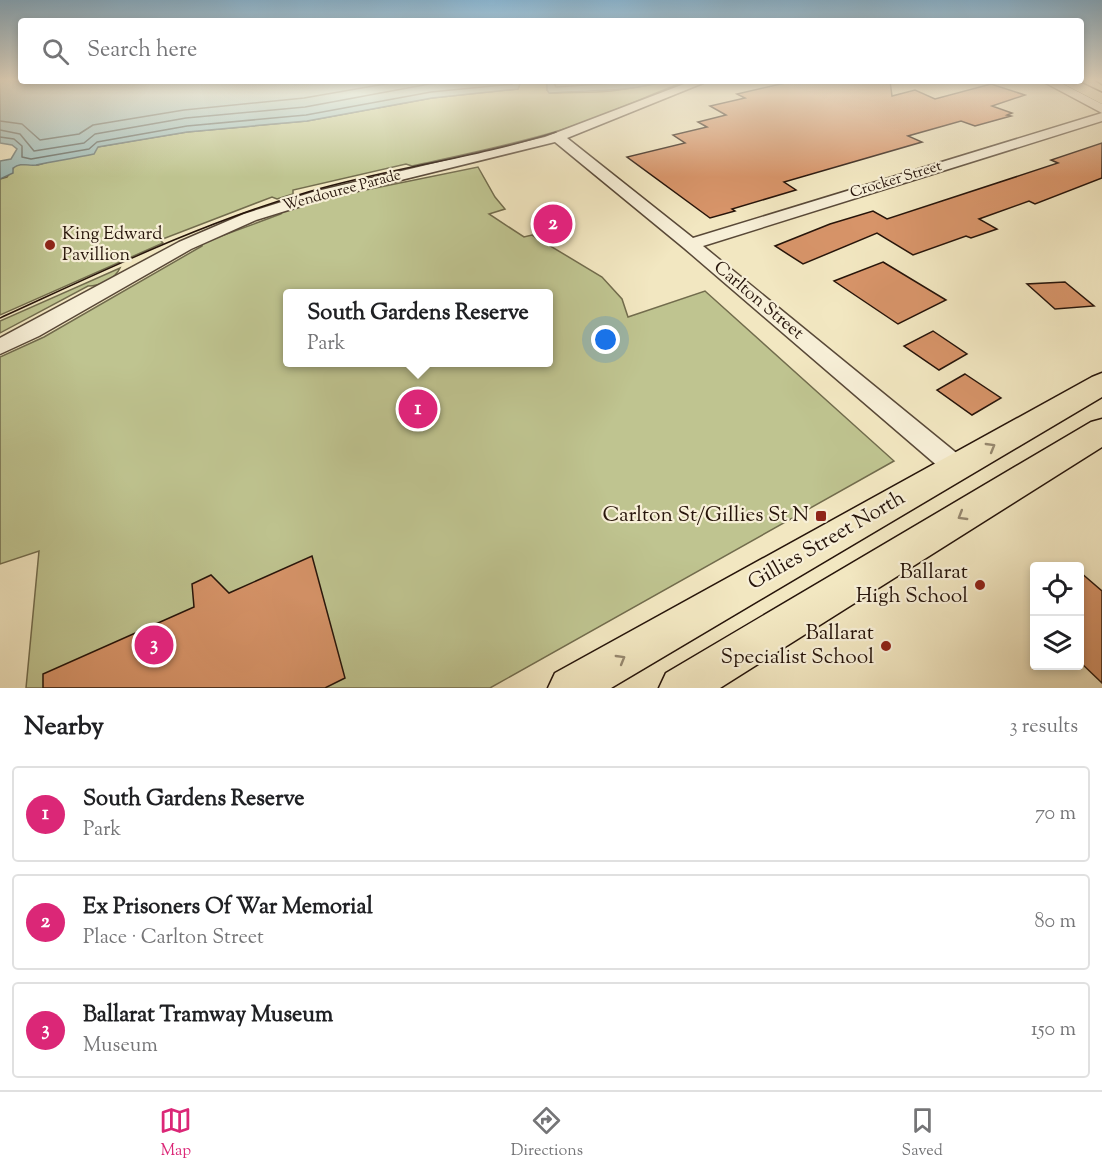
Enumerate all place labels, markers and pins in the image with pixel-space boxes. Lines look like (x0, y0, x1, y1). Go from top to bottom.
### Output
pin: 2 (534, 202, 572, 246)
place label: King Edward Pavillion (62, 222, 163, 269)
marker: King Edward Pavillion (43, 238, 57, 252)
pin: 1 (398, 386, 438, 432)
place label: Carlton St/Gillies St N (602, 501, 809, 531)
marker: Carlton St/Gillies St N (814, 509, 828, 523)
place label: Ballarat High School (856, 558, 968, 612)
marker: Ballarat High School (973, 578, 987, 592)
place label: Ballarat Specialist School (720, 619, 874, 673)
pin: 3 (134, 622, 174, 668)
marker: Ballarat Specialist School (879, 639, 893, 653)

